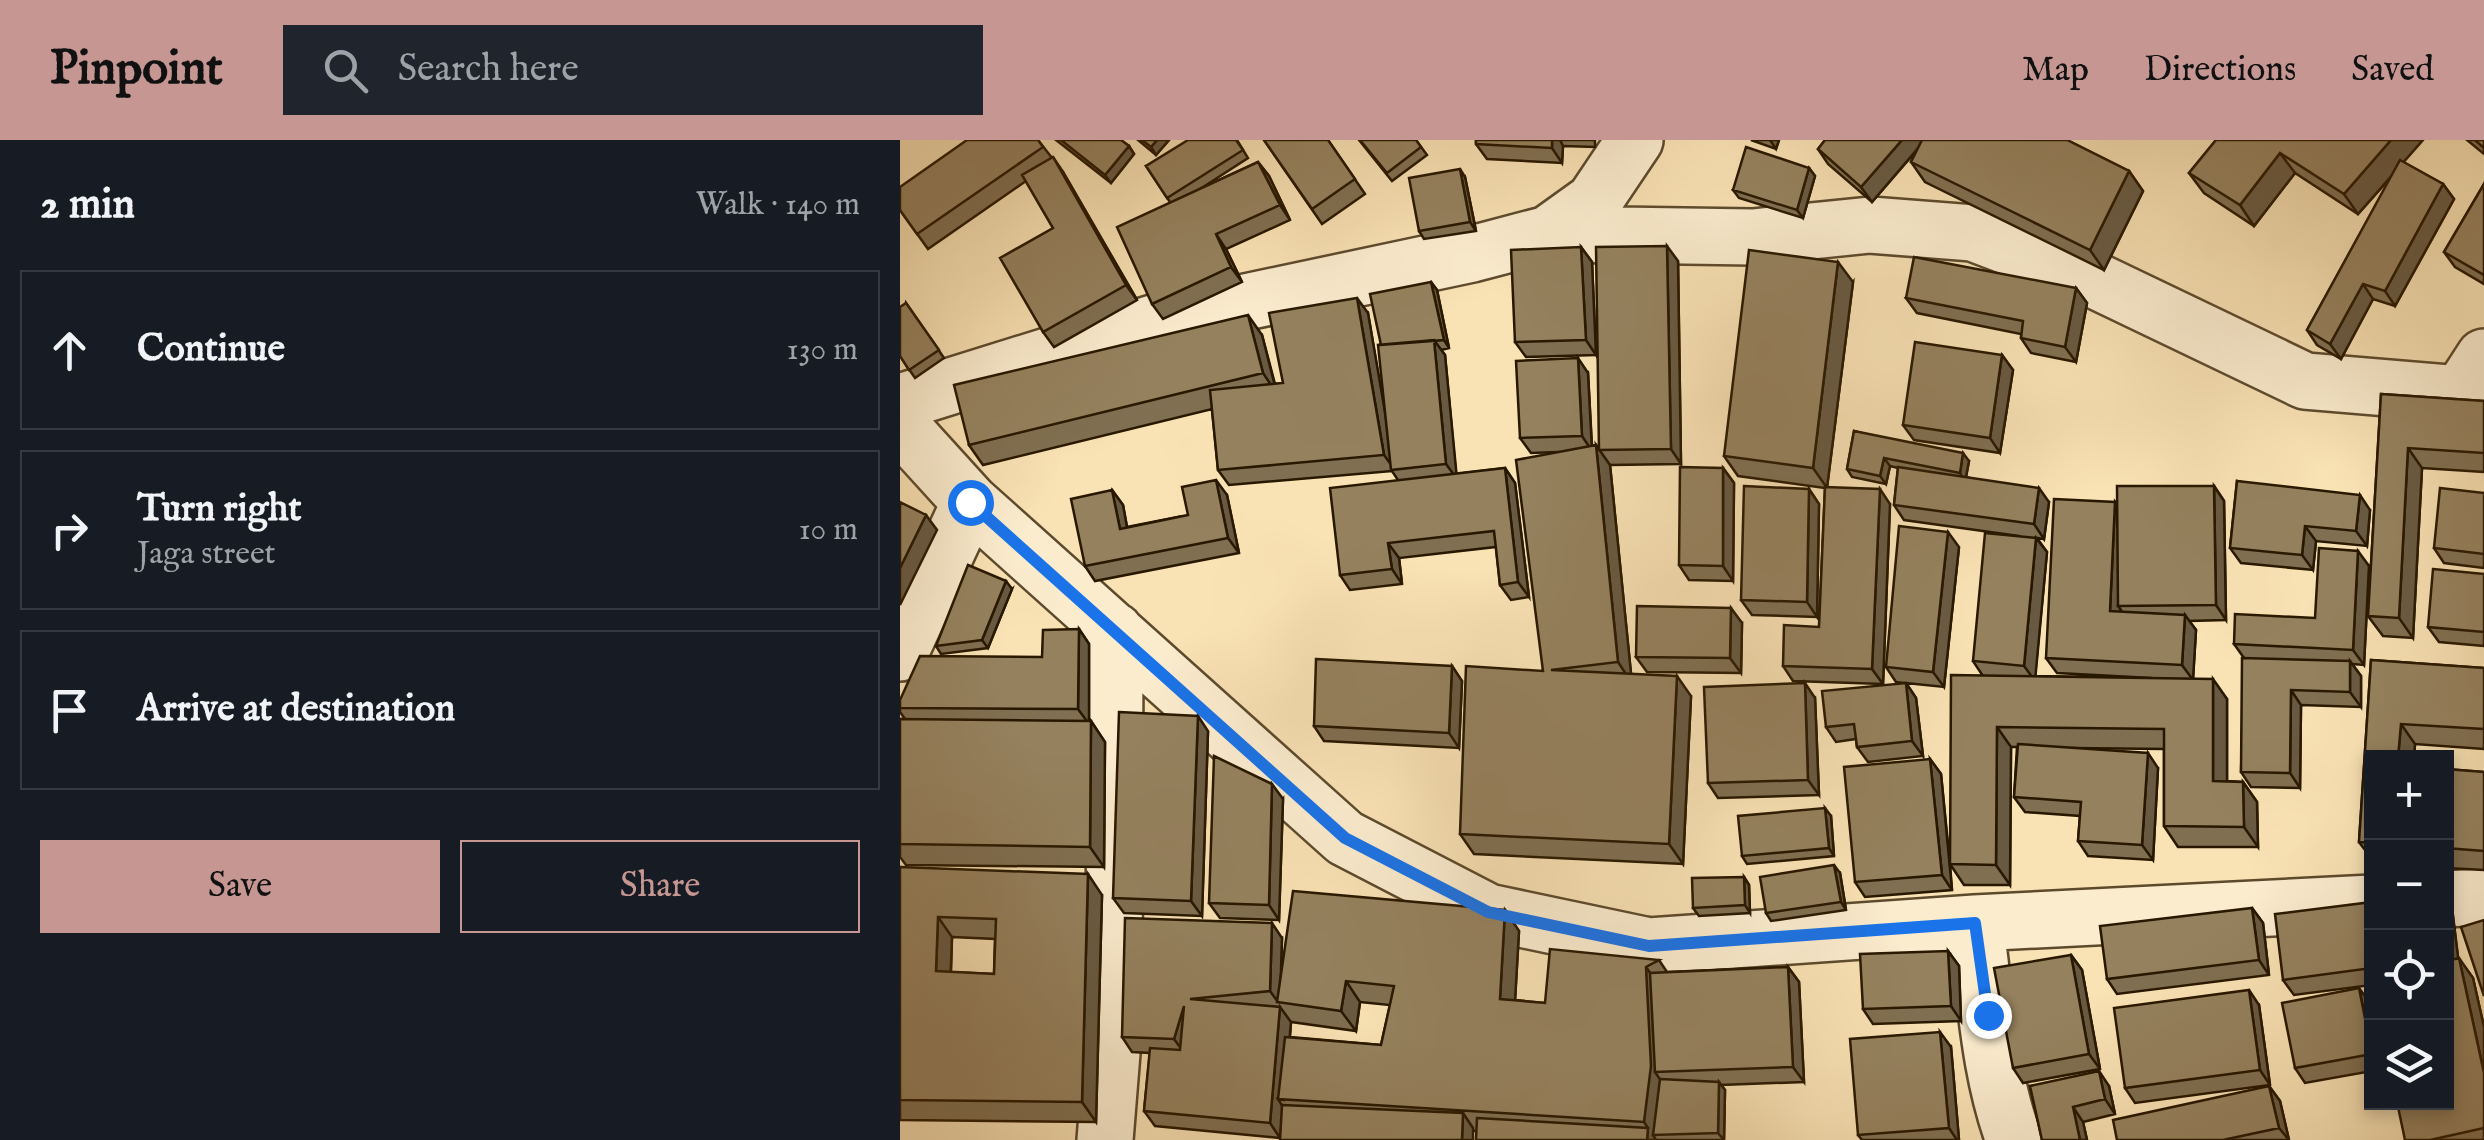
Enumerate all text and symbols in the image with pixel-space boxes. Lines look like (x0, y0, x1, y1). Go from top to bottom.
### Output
search box (283, 25, 983, 115)
text: Pinpoint (50, 40, 223, 100)
icon: search (318, 43, 373, 98)
text: Search here (398, 46, 579, 94)
text: Map (2022, 48, 2089, 93)
text: Directions (2144, 48, 2296, 93)
text: Saved (2351, 48, 2434, 93)
text: 2 min (40, 179, 135, 232)
text: Walk · 140 m (696, 185, 860, 226)
icon: ahead (42, 323, 97, 378)
text: Continue (137, 326, 285, 374)
text: 130 m (787, 330, 858, 371)
route start (948, 480, 994, 526)
text: Turn right (137, 486, 301, 534)
icon: right (42, 503, 97, 558)
text: 10 m (799, 510, 858, 551)
text: Jaga street (137, 534, 276, 575)
icon: arrive (42, 683, 97, 738)
text: Arrive at destination (137, 686, 455, 734)
map controls (2364, 750, 2454, 1110)
button: + (2364, 750, 2454, 840)
button: Save (40, 840, 440, 933)
button: Share (460, 840, 860, 933)
button: − (2364, 840, 2454, 930)
button: locate (2364, 930, 2454, 1020)
route end (1966, 993, 2012, 1039)
button: layers (2364, 1020, 2454, 1110)

